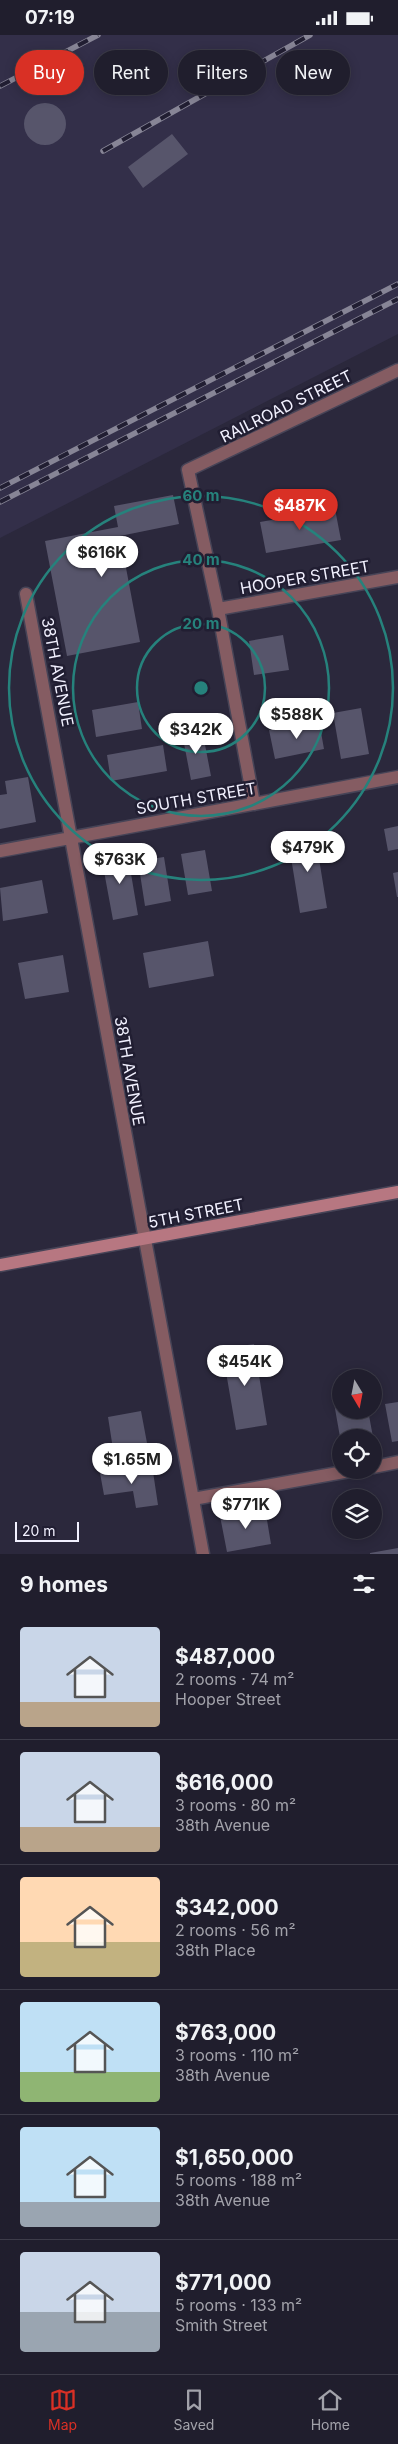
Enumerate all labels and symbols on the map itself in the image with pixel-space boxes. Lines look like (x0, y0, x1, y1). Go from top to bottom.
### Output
street label: RAILROAD STREET (217, 365, 355, 447)
text: 60 m (182, 486, 220, 505)
pin: $487K (265, 489, 335, 531)
pin: $616K (67, 535, 137, 578)
text: 40 m (182, 550, 220, 569)
street label: HOOPER STREET (239, 556, 371, 598)
text: 20 m (183, 614, 219, 633)
street label: 38TH AVENUE (38, 616, 78, 728)
centre of rings (192, 679, 210, 697)
pin: $588K (262, 697, 332, 740)
pin: $342K (161, 713, 231, 755)
street label: SOUTH STREET (134, 778, 258, 818)
pin: $479K (273, 831, 343, 873)
pin: $763K (85, 843, 155, 885)
street label: 38TH AVENUE (111, 1015, 149, 1127)
street label: 5TH STREET (147, 1194, 245, 1232)
pin: $454K (210, 1345, 280, 1387)
north arrow (332, 1369, 382, 1419)
pin: $1.65M (91, 1443, 173, 1485)
pin: $771K (211, 1487, 281, 1530)
scale bar (15, 1519, 79, 1542)

